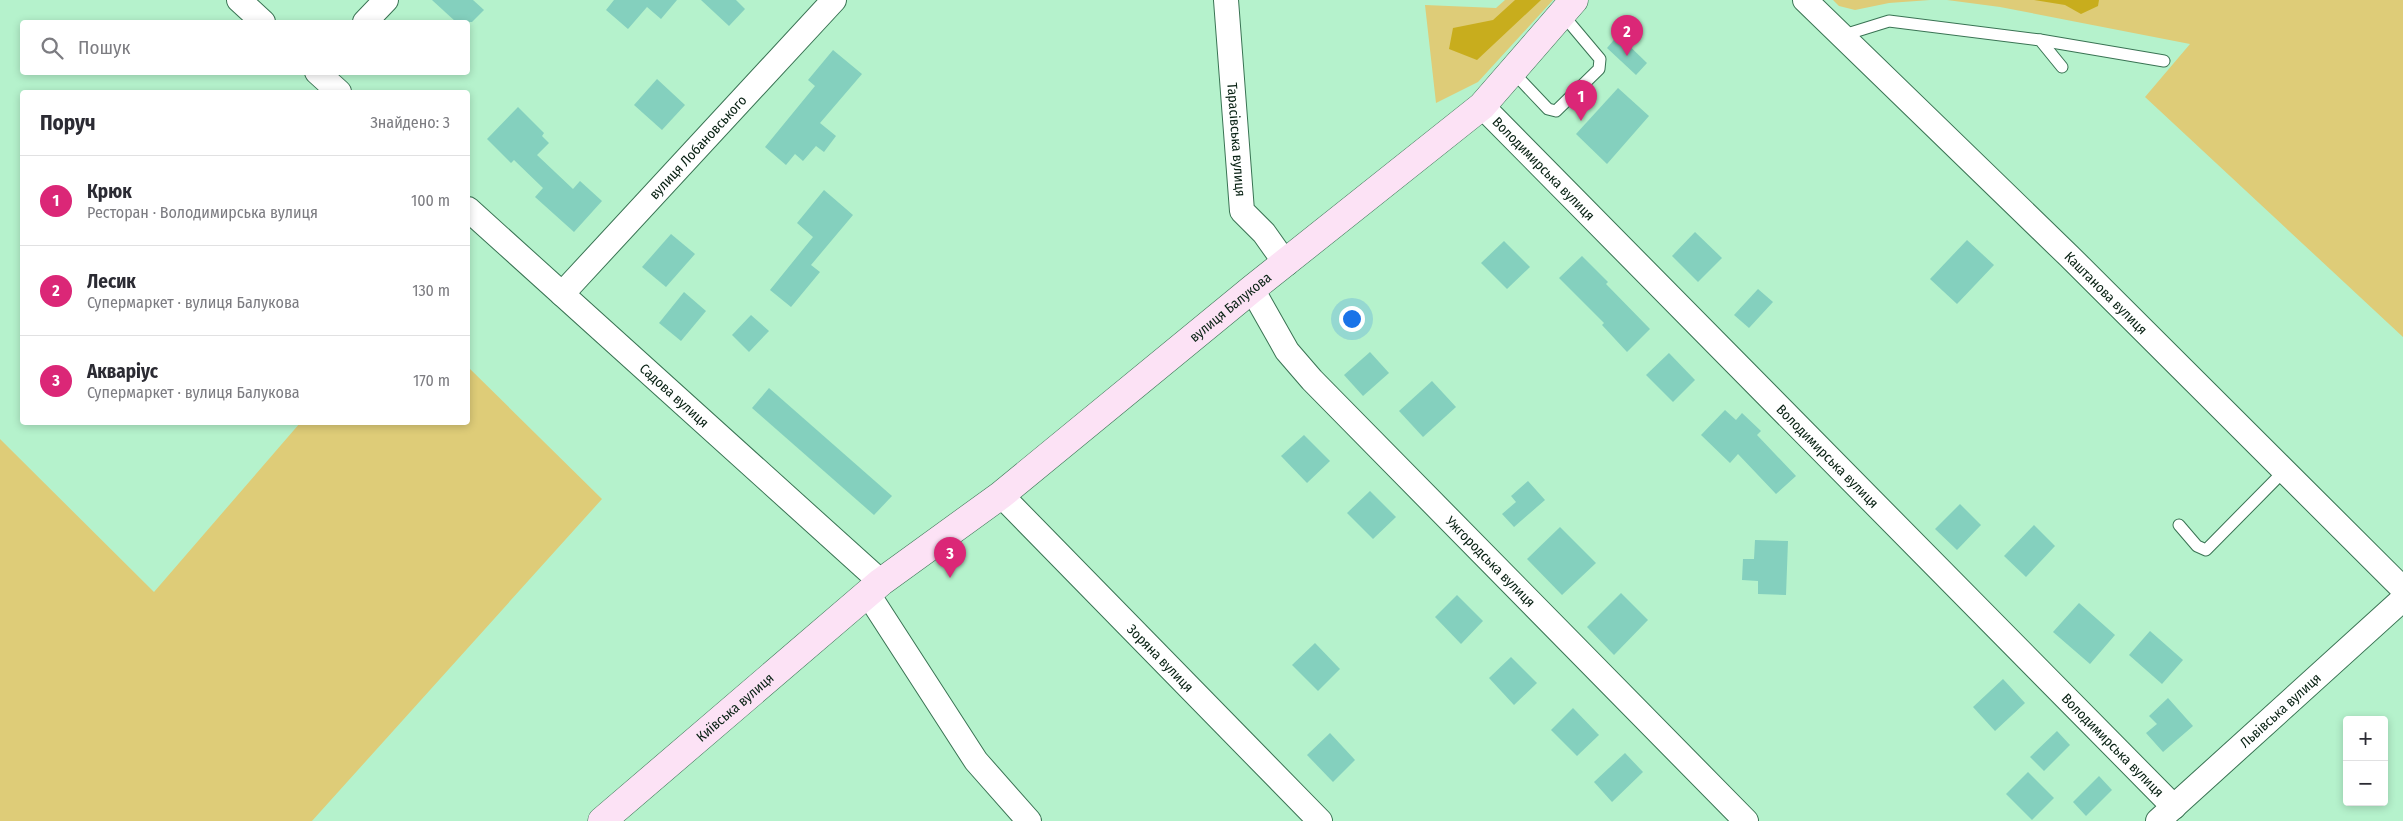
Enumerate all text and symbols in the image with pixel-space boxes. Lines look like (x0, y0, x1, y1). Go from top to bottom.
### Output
pin: 2 (1611, 15, 1643, 56)
search box (20, 20, 470, 75)
icon: search (38, 34, 66, 62)
text: Пошук (78, 36, 130, 59)
pin: 1 (1565, 80, 1597, 121)
street label: Тарасівська вулиця (1223, 82, 1249, 197)
street label: вулиця Лобановського (646, 92, 750, 203)
text: Поруч (40, 110, 96, 136)
text: Знайдено: 3 (370, 113, 450, 132)
street label: Володимирська вулиця (1489, 114, 1598, 224)
text: Крюк (87, 180, 132, 203)
text: 1 (53, 191, 59, 210)
text: 100 m (411, 191, 450, 210)
text: Ресторан · Володимирська вулиця (87, 203, 318, 222)
street label: Каштанова вулиця (2061, 248, 2151, 338)
street label: вулиця Балукова (1186, 269, 1275, 346)
text: Лесик (87, 270, 136, 293)
text: 2 (52, 281, 60, 300)
text: 130 m (412, 281, 450, 300)
text: Супермаркет · вулиця Балукова (87, 293, 300, 312)
your location (1339, 306, 1365, 332)
text: Акваріус (87, 360, 158, 383)
street label: Садова вулиця (636, 360, 712, 431)
text: 3 (52, 371, 60, 390)
text: 170 m (413, 371, 450, 390)
text: Супермаркет · вулиця Балукова (87, 383, 300, 402)
street label: Володимирська вулиця (1773, 401, 1882, 512)
street label: Ужгородська вулиця (1441, 512, 1539, 611)
pin: 3 (934, 537, 966, 578)
street label: Зоряна вулиця (1123, 621, 1197, 696)
street label: Київська вулиця (693, 670, 777, 745)
street label: Львівська вулиця (2237, 670, 2325, 752)
street label: Володимирська вулиця (2058, 690, 2167, 801)
map controls (2343, 716, 2388, 806)
button: + (2343, 716, 2388, 761)
button: − (2343, 761, 2388, 806)

